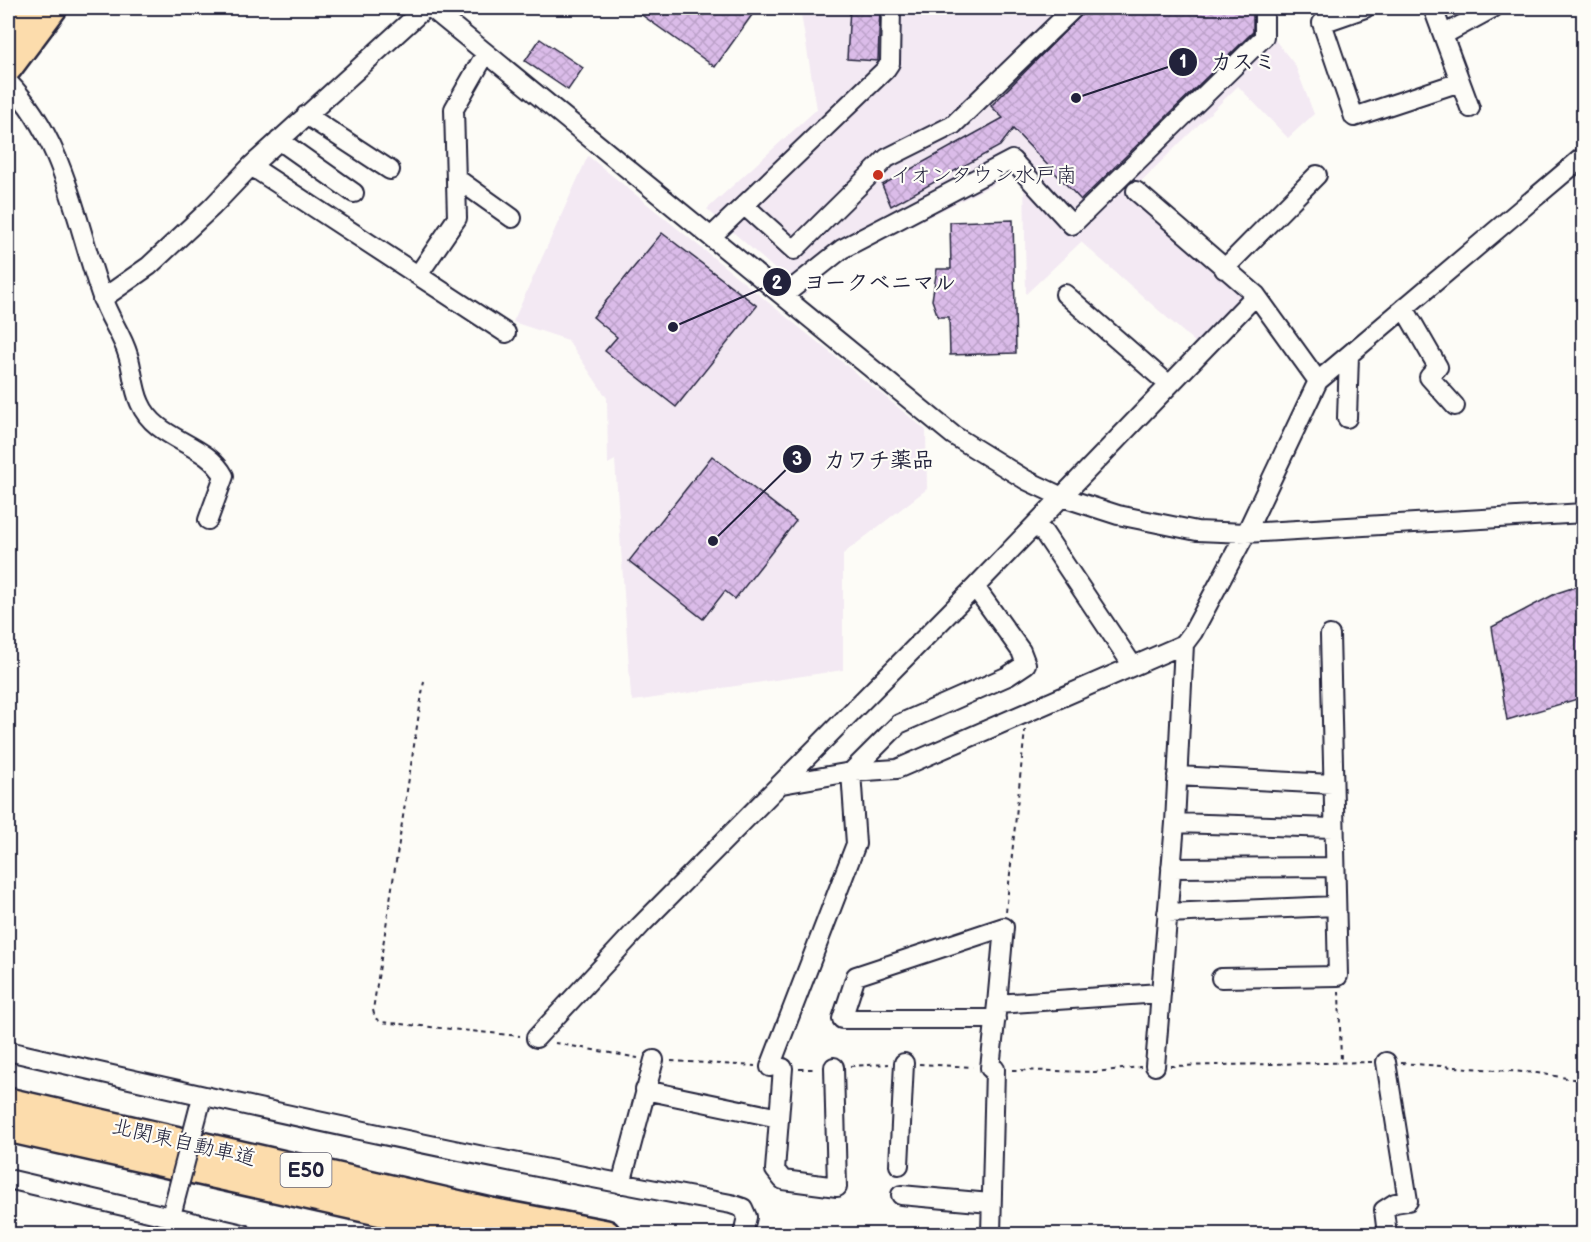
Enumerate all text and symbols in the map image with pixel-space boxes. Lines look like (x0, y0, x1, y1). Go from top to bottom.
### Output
callout: カスミ (1168, 42, 1288, 82)
text: カスミ (1210, 49, 1276, 76)
text: 1 (1179, 52, 1187, 73)
place label: イオンタウン水戸南 (890, 163, 1077, 188)
marker: イオンタウン水戸南 (871, 168, 885, 182)
callout: ヨークベニマル (762, 262, 968, 302)
text: ヨークベニマル (804, 270, 956, 297)
text: 2 (772, 273, 783, 294)
callout: カワチ薬品 (782, 439, 946, 479)
text: カワチ薬品 (824, 447, 934, 474)
text: 3 (792, 449, 802, 470)
street label: 北関東自動車道 (109, 1114, 258, 1171)
road number: E50 (280, 1153, 332, 1187)

